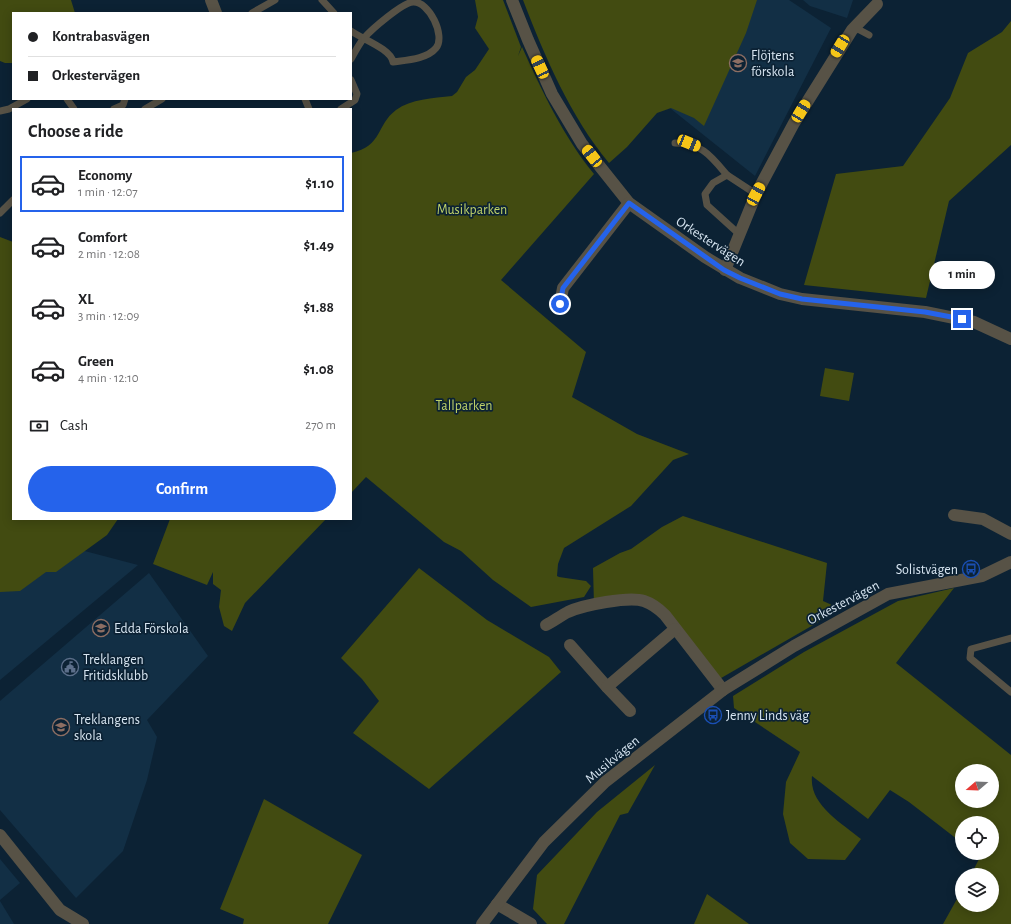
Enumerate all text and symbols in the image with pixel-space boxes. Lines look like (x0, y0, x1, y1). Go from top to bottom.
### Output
text: Kontrabasvägen (52, 29, 150, 44)
car (829, 33, 851, 59)
place label: Flöjtens förskola (751, 49, 795, 79)
school or university icon: Flöjtens förskola (728, 53, 748, 73)
car (529, 54, 551, 80)
text: Orkestervägen (52, 68, 140, 83)
car (790, 98, 812, 124)
text: Choose a ride (28, 123, 123, 141)
car (676, 133, 702, 153)
car (580, 143, 604, 169)
icon: car (30, 166, 66, 202)
text: Economy (78, 168, 132, 183)
text: $1.10 (305, 176, 334, 191)
car (745, 181, 767, 207)
text: 1 min · 12:07 (78, 186, 138, 199)
park label: Musikparken (437, 203, 507, 217)
street label: Orkestervägen (673, 214, 748, 269)
icon: car (30, 228, 66, 264)
text: Comfort (78, 230, 127, 245)
text: $1.49 (304, 238, 334, 253)
text: 2 min · 12:08 (78, 248, 140, 261)
callout: 1 min (929, 261, 995, 289)
text: 1 min (948, 268, 976, 281)
icon: car (30, 290, 66, 326)
text: XL (78, 292, 94, 307)
route start (551, 295, 569, 313)
text: $1.88 (304, 300, 334, 315)
text: 3 min · 12:09 (78, 310, 139, 323)
route end (953, 310, 971, 328)
icon: car (30, 352, 66, 388)
text: Green (78, 354, 114, 369)
text: $1.08 (303, 362, 334, 377)
text: 4 min · 12:10 (78, 372, 139, 385)
park label: Tallparken (435, 399, 493, 413)
icon: cash (28, 415, 50, 437)
text: Cash (60, 418, 88, 433)
text: 270 m (305, 419, 336, 432)
button: Confirm (28, 466, 336, 512)
bus stop icon: Solistvägen (961, 559, 981, 579)
place label: Solistvägen (896, 563, 958, 577)
street label: Orkestervägen (805, 578, 882, 628)
school or university icon: Edda Förskola (91, 618, 111, 638)
place label: Edda Förskola (114, 622, 189, 636)
place label: Treklangen Fritidsklubb (83, 653, 148, 683)
public building icon: Treklangen Fritidsklubb (60, 657, 80, 677)
bus stop icon: Jenny Linds väg (703, 705, 723, 725)
place label: Jenny Linds väg (726, 709, 809, 723)
place label: Treklangens skola (74, 713, 140, 743)
school or university icon: Treklangens skola (51, 717, 71, 737)
street label: Musikvägen (583, 733, 642, 786)
north arrow (955, 764, 999, 808)
map controls (955, 764, 999, 912)
button: locate (955, 816, 999, 860)
button: layers (955, 868, 999, 912)

